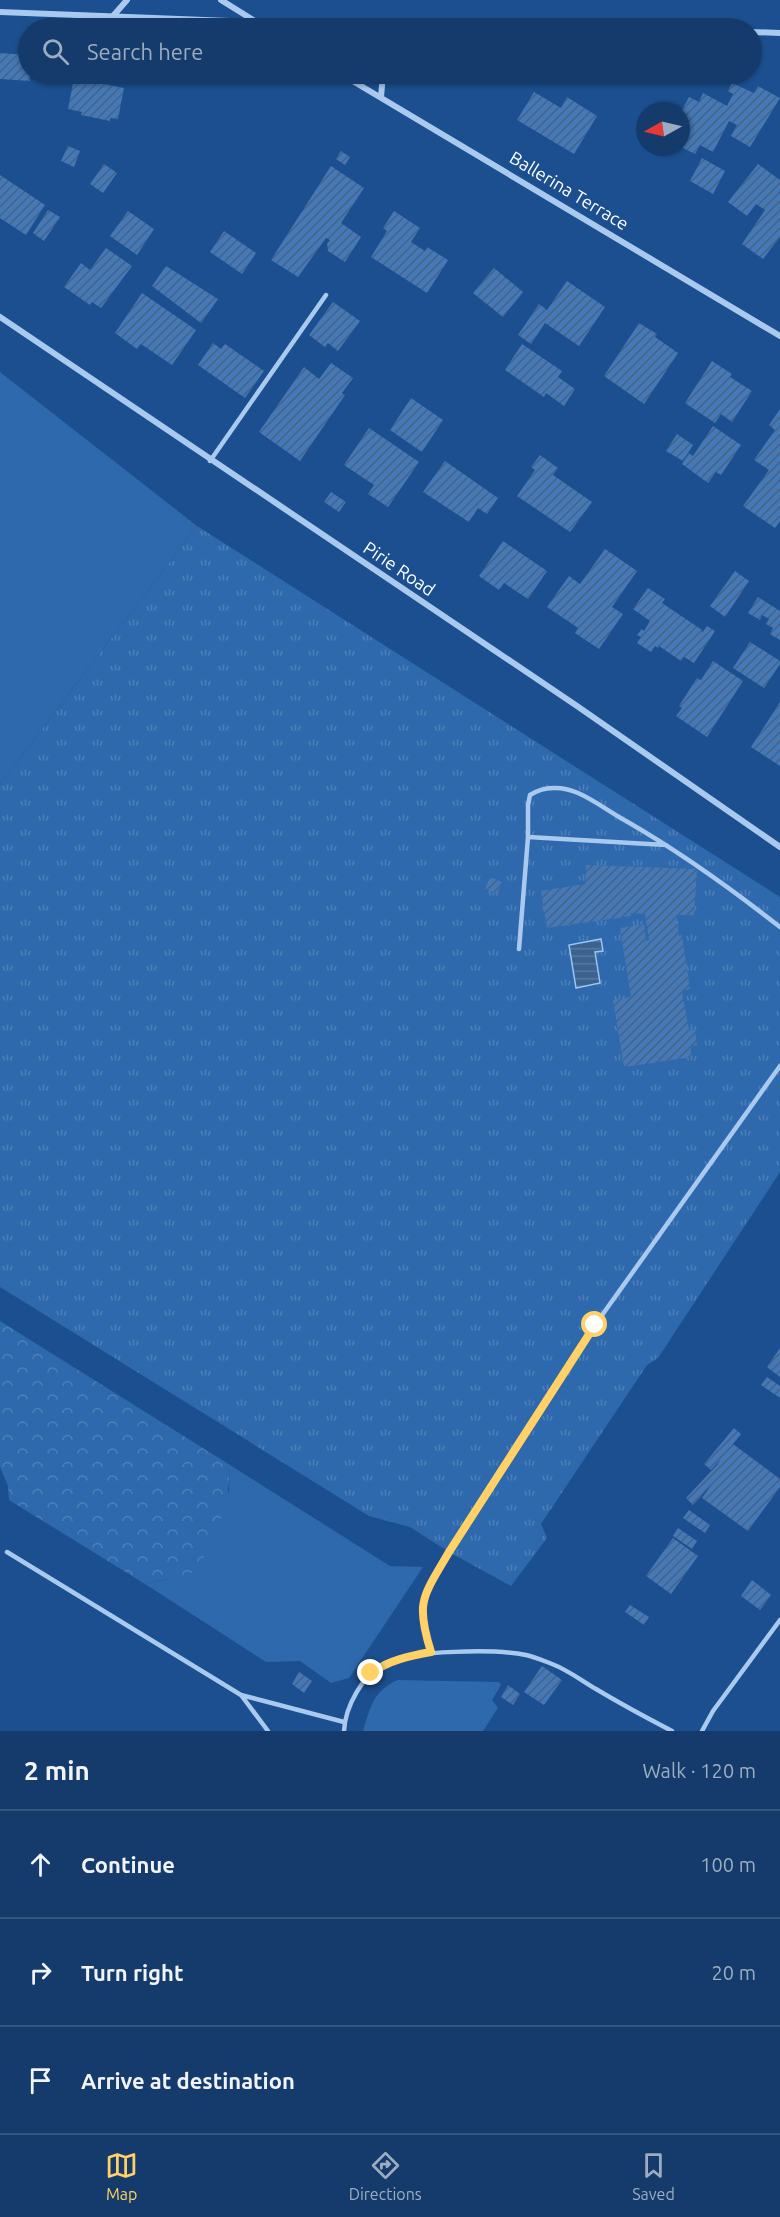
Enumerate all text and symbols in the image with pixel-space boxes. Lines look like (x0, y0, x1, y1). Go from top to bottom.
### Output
search box (18, 18, 762, 84)
icon: search (39, 35, 72, 68)
text: Search here (87, 39, 203, 64)
north arrow (636, 102, 690, 156)
street label: Ballerina Terrace (506, 147, 633, 234)
street label: Pirie Road (360, 537, 439, 599)
route start (581, 1311, 607, 1337)
route end (357, 1659, 383, 1685)
text: 2 min (24, 1756, 90, 1785)
text: Walk · 120 m (643, 1759, 756, 1782)
icon: ahead (24, 1848, 57, 1881)
text: Continue (81, 1852, 175, 1877)
text: 100 m (700, 1853, 756, 1876)
icon: right (24, 1956, 57, 1989)
text: Turn right (81, 1960, 183, 1985)
text: 20 m (712, 1961, 756, 1984)
icon: arrive (24, 2064, 57, 2097)
text: Arrive at destination (81, 2068, 295, 2093)
tab: Map (105, 2149, 138, 2203)
tab: Directions (349, 2149, 422, 2203)
tab: Saved (632, 2149, 675, 2203)

